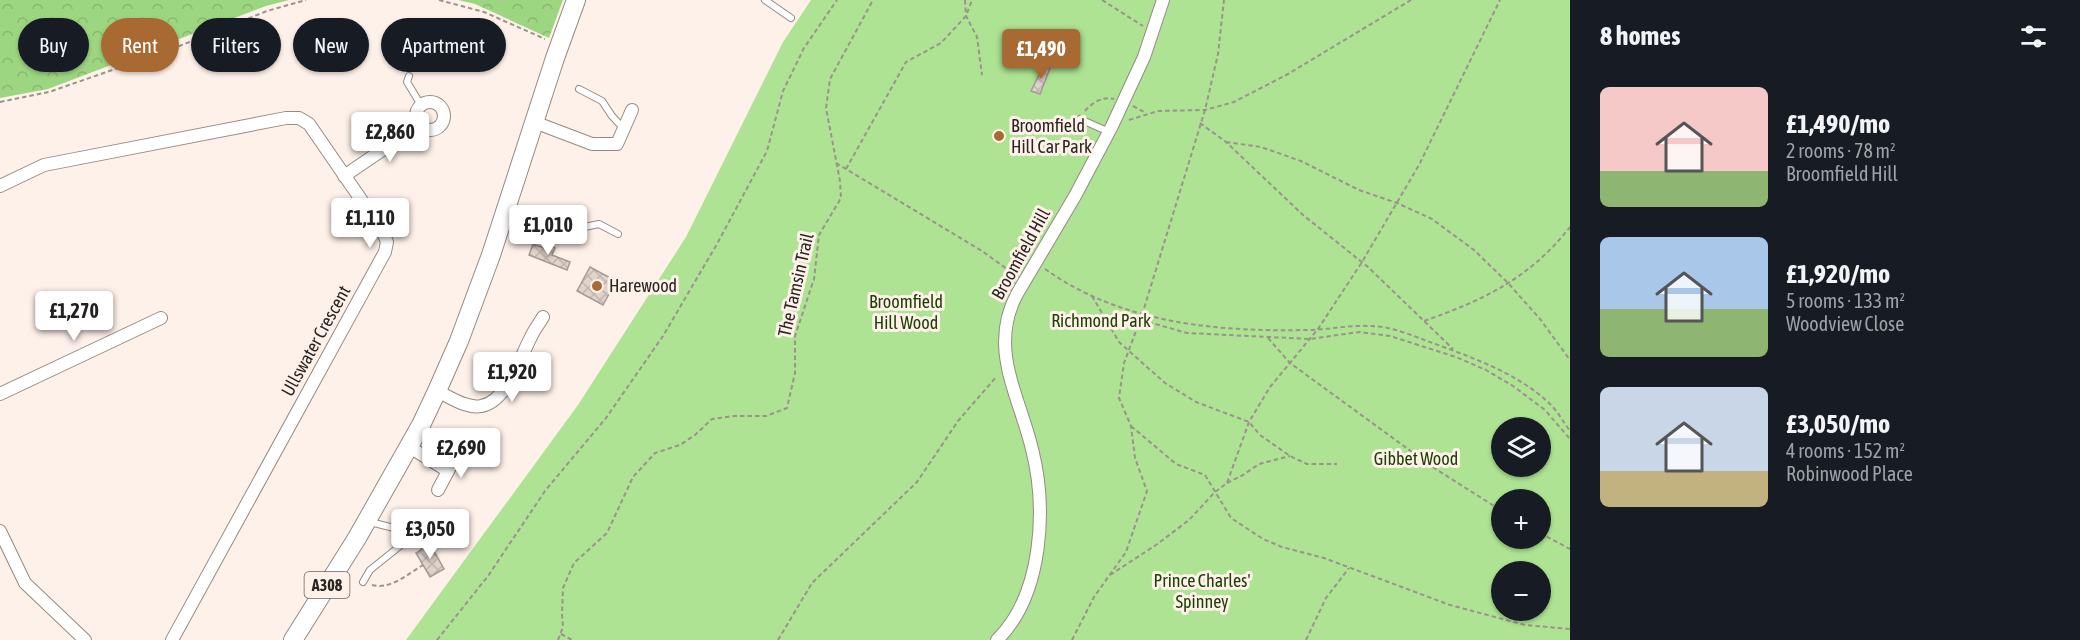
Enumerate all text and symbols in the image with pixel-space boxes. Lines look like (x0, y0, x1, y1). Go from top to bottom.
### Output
chip: Buy (18, 18, 89, 72)
chip: Rent (101, 18, 179, 72)
chip: Filters (191, 18, 281, 72)
chip: New (293, 18, 369, 72)
chip: Apartment (381, 18, 506, 72)
icon: filters (2017, 20, 2050, 53)
text: 8 homes (1600, 21, 1680, 51)
pin: £1,490 (992, 29, 1090, 80)
text: £1,490 (1016, 37, 1066, 60)
text: £1,490/mo (1786, 109, 1890, 139)
icon: home (1648, 111, 1720, 183)
pin: £2,860 (341, 112, 439, 163)
place label: Broomfield Hill Car Park (1011, 115, 1092, 157)
text: £2,860 (365, 120, 415, 143)
marker: Broomfield Hill Car Park (992, 129, 1006, 143)
text: 2 rooms · 78 m² (1786, 139, 1896, 162)
text: Broomfield Hill (1786, 162, 1898, 185)
pin: £1,110 (321, 198, 419, 249)
street label: Broomfield Hill (987, 204, 1054, 303)
pin: £1,010 (499, 205, 597, 256)
text: £1,110 (345, 206, 395, 229)
text: £1,010 (523, 213, 573, 236)
street label: The Tamsin Trail (773, 231, 818, 339)
text: £1,920/mo (1786, 259, 1890, 289)
icon: home (1648, 261, 1720, 333)
place label: Harewood (609, 275, 677, 296)
marker: Harewood (590, 279, 604, 293)
street label: Ullswater Crescent (277, 282, 355, 400)
text: 5 rooms · 133 m² (1786, 289, 1905, 312)
pin: £1,270 (25, 291, 123, 342)
park label: Broomfield Hill Wood (869, 291, 943, 333)
text: £1,270 (49, 299, 99, 322)
park label: Richmond Park (1051, 310, 1151, 331)
text: Woodview Close (1786, 312, 1904, 335)
pin: £1,920 (463, 352, 561, 403)
text: £1,920 (487, 360, 537, 383)
text: £3,050/mo (1786, 409, 1890, 439)
icon: home (1648, 411, 1720, 483)
map controls (1491, 417, 1551, 621)
button: layers (1491, 417, 1551, 477)
pin: £2,690 (412, 428, 510, 479)
text: £2,690 (436, 436, 486, 459)
text: 4 rooms · 152 m² (1786, 439, 1905, 462)
park label: Gibbet Wood (1374, 448, 1458, 469)
text: Robinwood Place (1786, 462, 1913, 485)
button: + (1491, 489, 1551, 549)
pin: £3,050 (381, 509, 479, 560)
text: £3,050 (405, 517, 455, 540)
button: − (1491, 561, 1551, 621)
park label: Prince Charles' Spinney (1154, 570, 1250, 612)
road number: A308 (304, 572, 350, 598)

